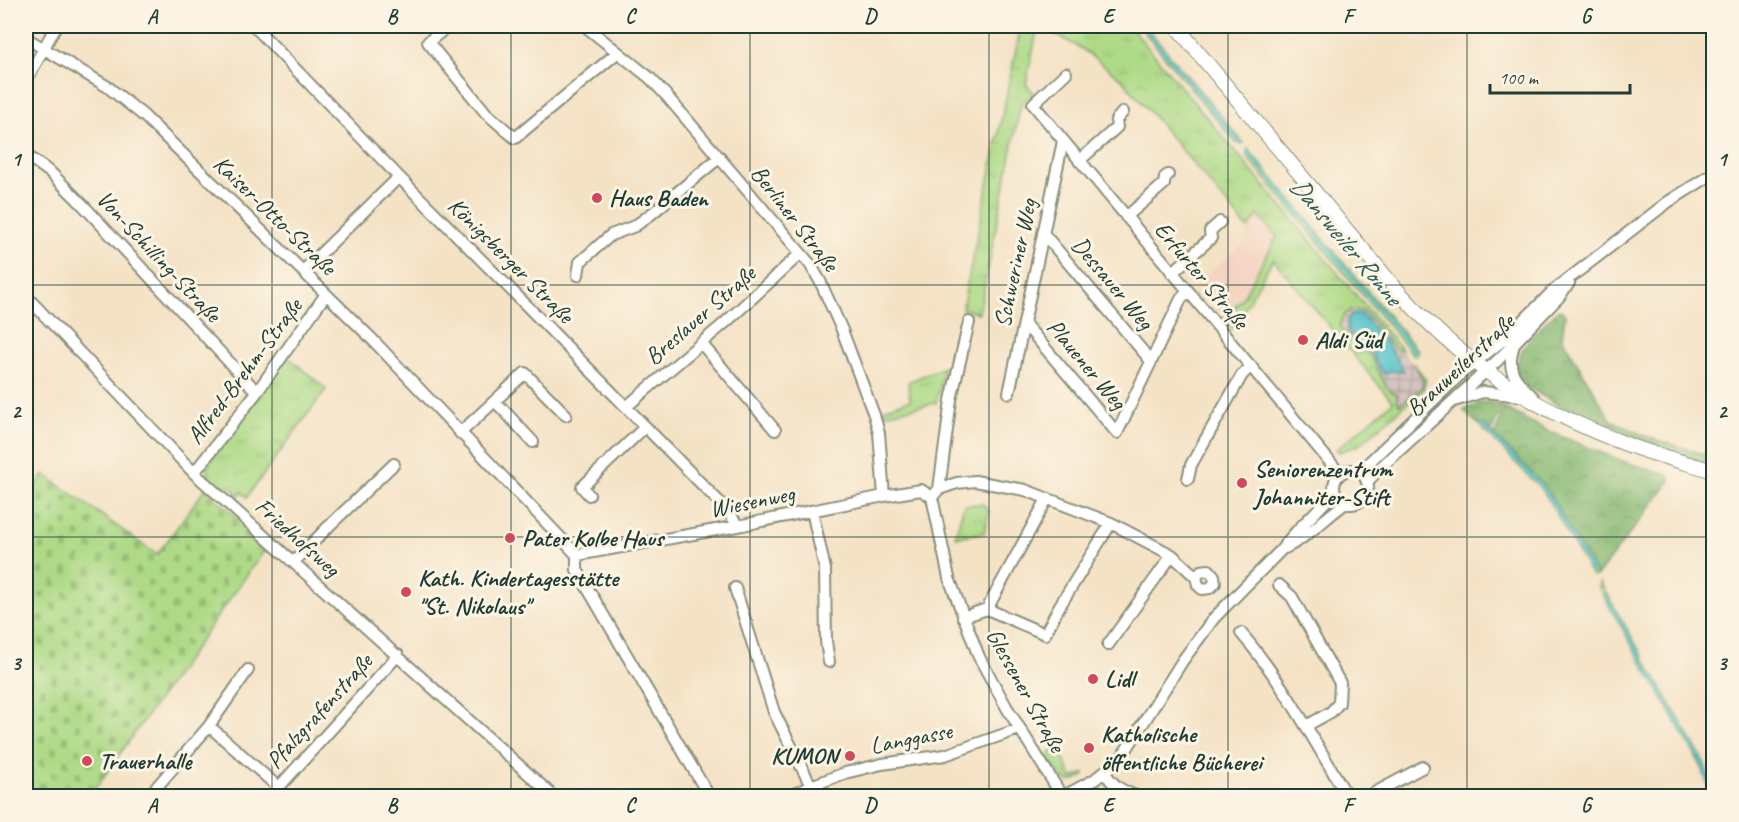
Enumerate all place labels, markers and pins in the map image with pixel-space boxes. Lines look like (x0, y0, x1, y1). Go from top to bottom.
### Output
place label: Haus Baden (609, 183, 710, 213)
marker: Haus Baden (590, 191, 604, 205)
place label: Aldi Süd (1315, 325, 1386, 355)
marker: Aldi Süd (1296, 333, 1310, 347)
place label: Seniorenzentrum Johanniter-Stift (1252, 454, 1394, 512)
marker: Seniorenzentrum Johanniter-Stift (1235, 476, 1249, 490)
place label: Pater Kolbe Haus (522, 523, 666, 553)
marker: Pater Kolbe Haus (503, 531, 517, 545)
place label: Kath. Kindertagesstätte "St. Nikolaus" (418, 563, 620, 621)
marker: Kath. Kindertagesstätte "St. Nikolaus" (399, 585, 413, 599)
place label: Lidl (1105, 664, 1139, 694)
marker: Lidl (1086, 672, 1100, 686)
place label: Katholische öffentliche Bücherei (1101, 719, 1265, 777)
place label: KUMON (771, 741, 842, 771)
marker: Katholische öffentliche Bücherei (1082, 741, 1096, 755)
place label: Trauerhalle (99, 746, 193, 776)
marker: KUMON (843, 749, 857, 763)
marker: Trauerhalle (80, 754, 94, 768)

